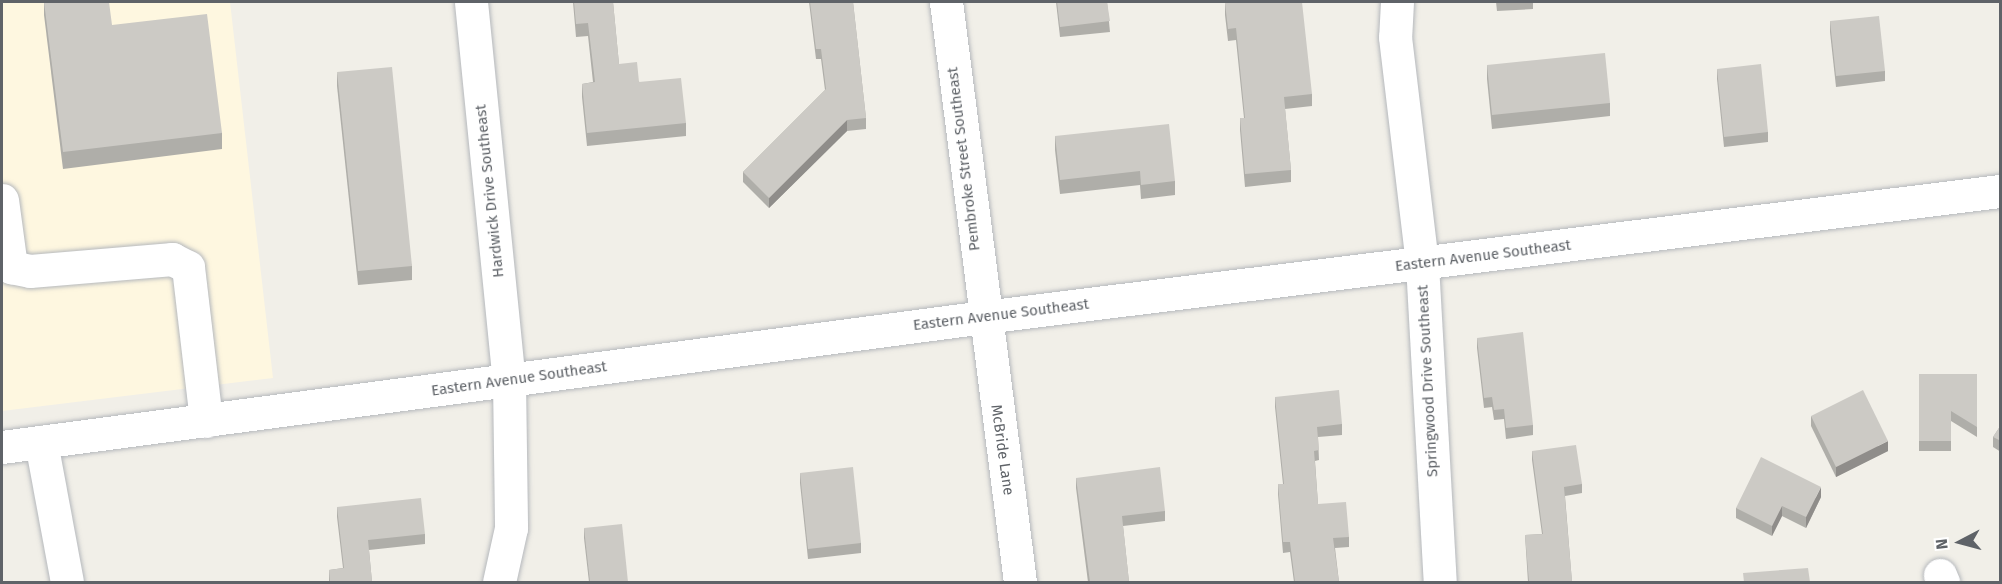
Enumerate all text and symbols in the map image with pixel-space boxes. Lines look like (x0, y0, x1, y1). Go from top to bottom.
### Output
street label: Pembroke Street Southeast (944, 66, 984, 252)
street label: Hardwick Drive Southeast (472, 104, 508, 278)
street label: Eastern Avenue Southeast (1394, 236, 1572, 276)
street label: Springwood Drive Southeast (1414, 284, 1442, 478)
street label: Eastern Avenue Southeast (912, 295, 1090, 335)
street label: Eastern Avenue Southeast (430, 358, 608, 400)
street label: McBride Lane (987, 403, 1017, 497)
north arrow (1930, 512, 1990, 572)
text: N (1932, 538, 1952, 550)

